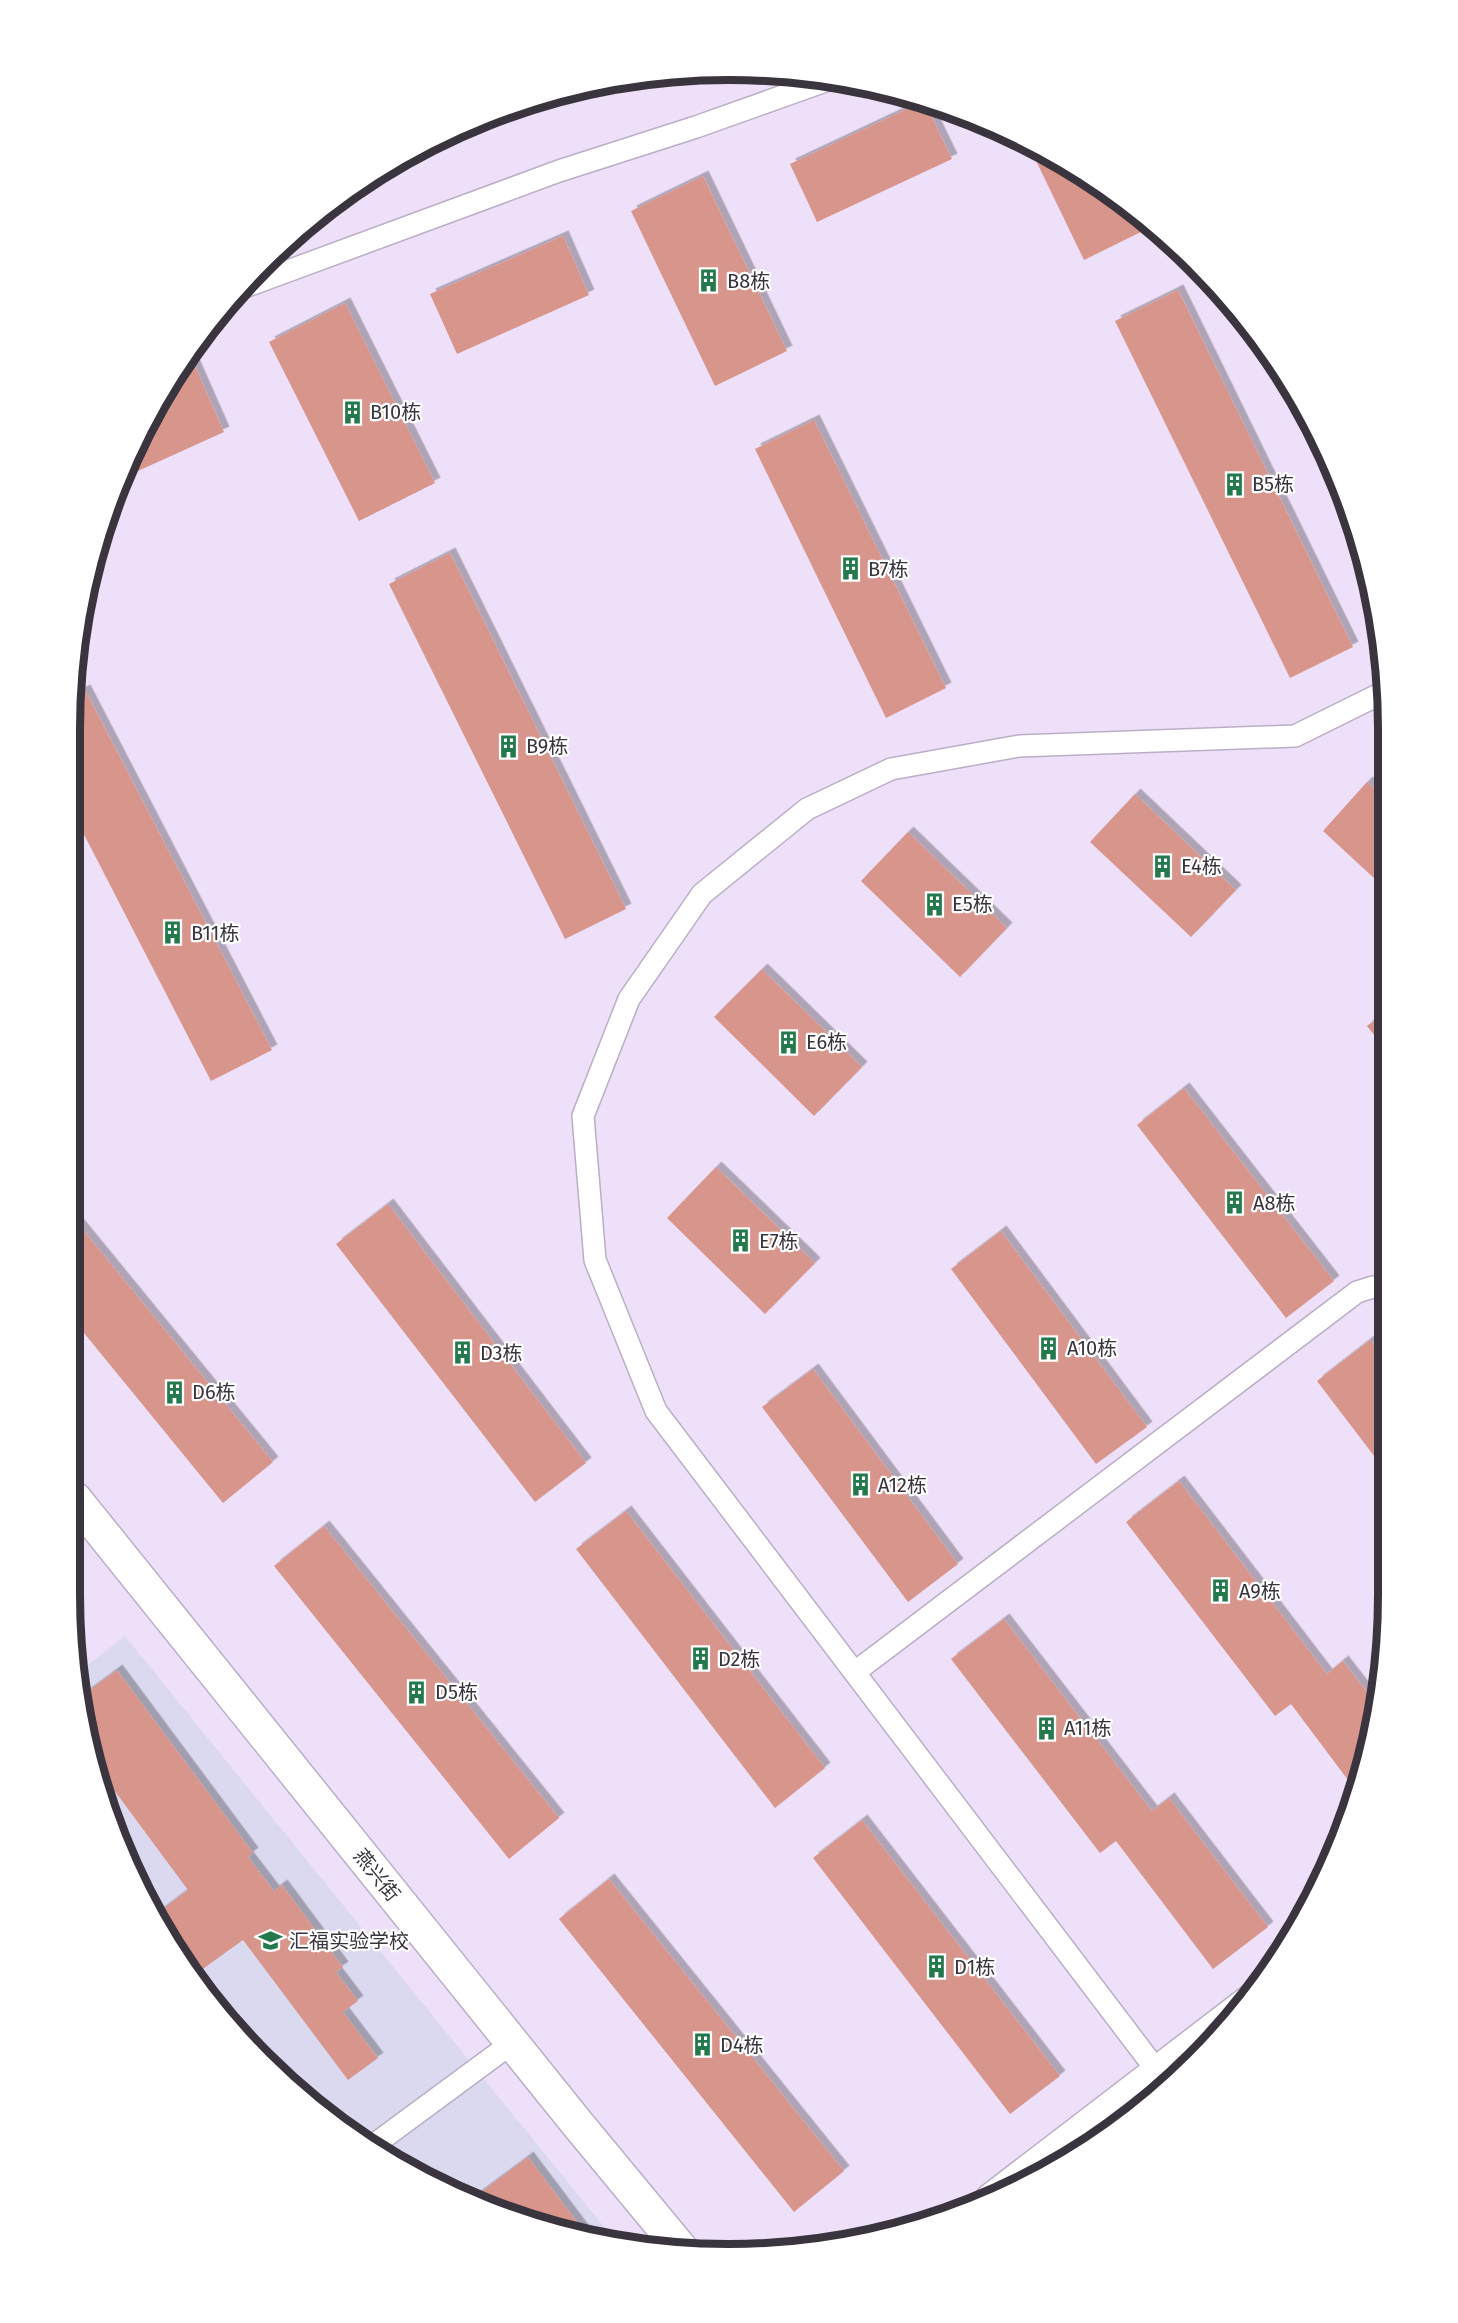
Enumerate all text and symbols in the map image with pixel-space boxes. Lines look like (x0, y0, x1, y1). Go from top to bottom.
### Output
building icon: B8栋 (696, 268, 722, 294)
place label: B8栋 (727, 269, 770, 293)
building icon: B10栋 (339, 399, 365, 425)
place label: B10栋 (370, 400, 421, 424)
building icon: B5栋 (1221, 471, 1247, 497)
place label: B5栋 (1252, 472, 1294, 496)
building icon: B7栋 (837, 556, 863, 582)
place label: B7栋 (868, 557, 908, 581)
building icon: B9栋 (495, 733, 521, 759)
place label: B9栋 (526, 734, 568, 758)
building icon: E4栋 (1150, 853, 1176, 879)
place label: E4栋 (1181, 854, 1222, 878)
building icon: E5栋 (921, 891, 947, 917)
place label: E5栋 (952, 892, 993, 916)
building icon: B11栋 (160, 920, 186, 946)
place label: B11栋 (191, 921, 239, 945)
building icon: E6栋 (775, 1029, 801, 1055)
place label: E6栋 (806, 1030, 847, 1054)
building icon: A8栋 (1222, 1190, 1248, 1216)
place label: A8栋 (1253, 1191, 1295, 1215)
building icon: E7栋 (728, 1228, 754, 1254)
place label: E7栋 (759, 1229, 799, 1253)
building icon: A10栋 (1036, 1335, 1062, 1361)
place label: A10栋 (1067, 1336, 1117, 1360)
building icon: D3栋 (449, 1340, 475, 1366)
place label: D3栋 (480, 1341, 522, 1365)
building icon: D6栋 (161, 1379, 187, 1405)
place label: D6栋 (192, 1380, 236, 1404)
building icon: A12栋 (847, 1472, 873, 1498)
place label: A12栋 (878, 1473, 927, 1497)
building icon: A9栋 (1208, 1578, 1234, 1604)
place label: A9栋 (1239, 1579, 1281, 1603)
building icon: D2栋 (687, 1646, 713, 1672)
place label: D2栋 (718, 1647, 760, 1671)
building icon: D5栋 (404, 1679, 430, 1705)
place label: D5栋 (435, 1680, 478, 1704)
building icon: A11栋 (1033, 1715, 1059, 1741)
place label: A11栋 (1064, 1716, 1112, 1740)
street label: 燕兴街 (349, 1844, 405, 1906)
school or university icon: 汇福实验学校 (258, 1928, 284, 1954)
place label: 汇福实验学校 (289, 1929, 409, 1953)
building icon: D1栋 (923, 1954, 949, 1980)
place label: D1栋 (954, 1955, 995, 1979)
building icon: D4栋 (689, 2032, 715, 2058)
place label: D4栋 (720, 2033, 764, 2057)

